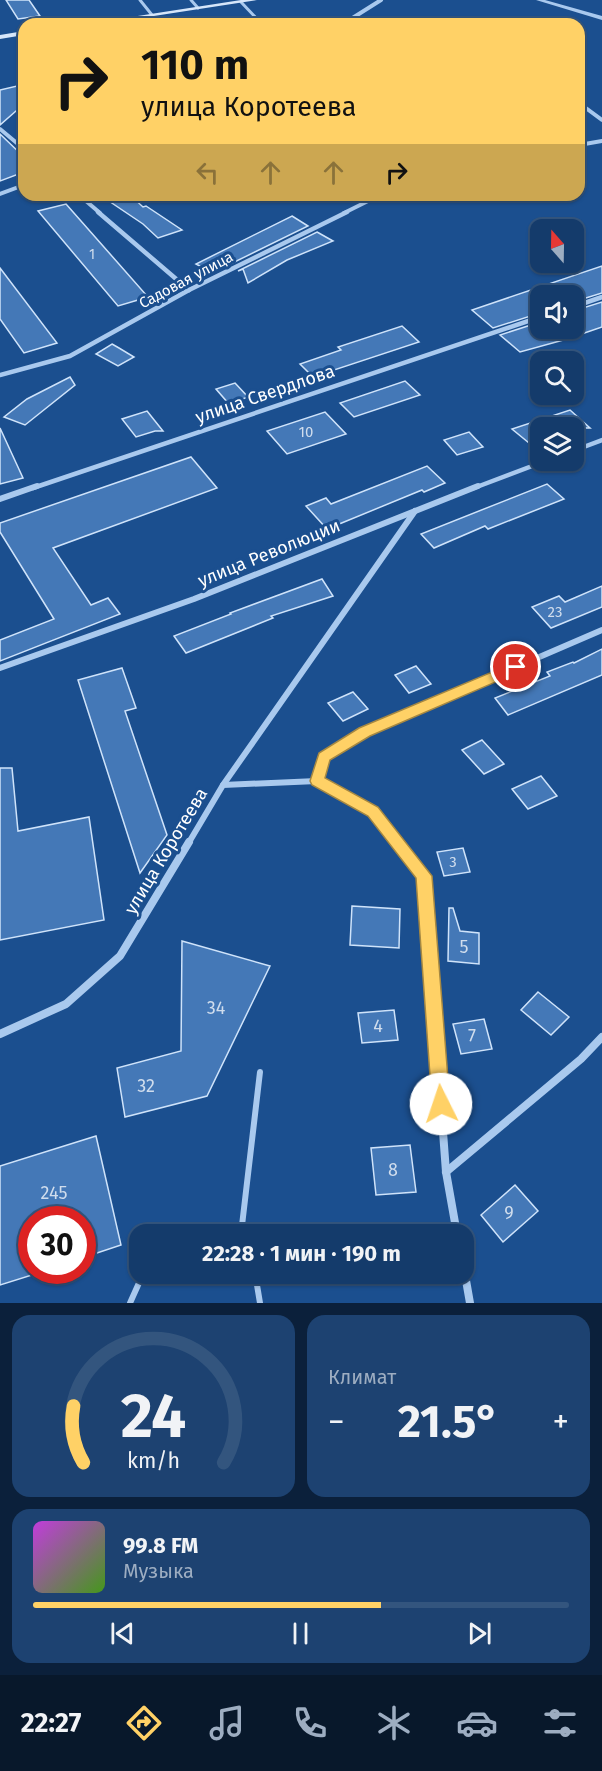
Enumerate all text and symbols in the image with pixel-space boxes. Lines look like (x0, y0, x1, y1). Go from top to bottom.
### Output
text: 110 m (141, 40, 249, 90)
icon: right (42, 42, 120, 120)
text: улица Коротеева (141, 91, 356, 123)
icon: left (191, 156, 224, 189)
icon: ahead (254, 156, 287, 189)
icon: ahead (317, 156, 350, 189)
icon: right (380, 156, 413, 189)
north arrow (530, 219, 584, 273)
map controls (530, 219, 584, 471)
house number: 1 (89, 246, 95, 263)
street label: Садовая улица (136, 248, 236, 312)
button: sound (530, 285, 584, 339)
button: search (530, 351, 584, 405)
street label: улица Свердлова (192, 360, 338, 428)
button: layers (530, 417, 584, 471)
house number: 10 (299, 423, 313, 441)
street label: улица Революции (195, 514, 343, 592)
house number: 23 (548, 603, 562, 621)
pin (490, 641, 541, 692)
icon: arrive (499, 650, 532, 683)
street label: улица Коротеева (120, 784, 212, 918)
house number: 3 (449, 853, 457, 871)
house number: 5 (459, 936, 469, 958)
house number: 34 (207, 997, 226, 1019)
house number: 4 (373, 1015, 383, 1037)
house number: 7 (468, 1025, 476, 1047)
position arrow (409, 1072, 473, 1136)
house number: 32 (137, 1075, 155, 1097)
house number: 8 (388, 1159, 398, 1181)
house number: 245 (41, 1182, 67, 1204)
house number: 9 (504, 1202, 514, 1224)
speed limit sign: 30 (18, 1206, 96, 1284)
text: 22:28 · 1 мин · 190 m (202, 1240, 401, 1267)
text: Климат (328, 1365, 396, 1389)
text: 24 (121, 1379, 186, 1454)
text: 21.5° (398, 1395, 499, 1449)
text: − (328, 1402, 345, 1442)
text: + (553, 1402, 569, 1442)
text: km/h (127, 1448, 180, 1474)
text: 99.8 FM (123, 1532, 198, 1559)
text: Музыка (123, 1559, 194, 1583)
icon: previous (106, 1617, 139, 1650)
icon: pause (284, 1617, 317, 1650)
icon: next (463, 1617, 496, 1650)
icon: directions (123, 1702, 165, 1744)
icon: music (206, 1702, 248, 1744)
icon: phone (289, 1702, 331, 1744)
icon: climate (373, 1702, 415, 1744)
icon: car (456, 1702, 498, 1744)
icon: filters (539, 1702, 581, 1744)
text: 22:27 (21, 1707, 81, 1739)

